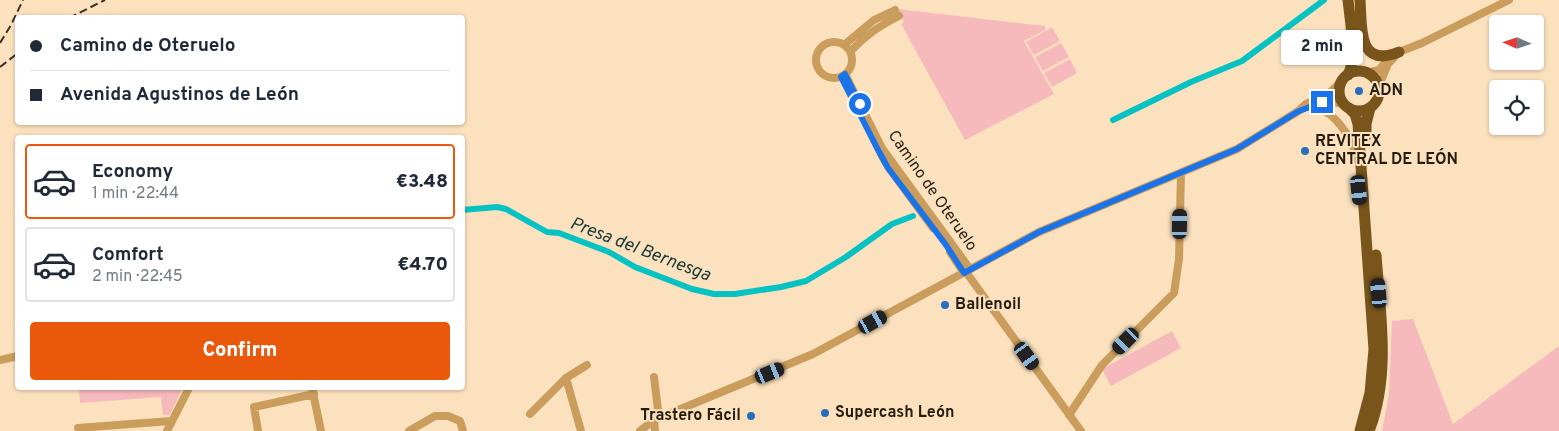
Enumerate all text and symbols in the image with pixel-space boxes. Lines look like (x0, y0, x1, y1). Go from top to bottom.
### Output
north arrow (1489, 15, 1544, 70)
map controls (1489, 15, 1544, 135)
callout: 2 min (1281, 29, 1363, 64)
text: Camino de Oteruelo (60, 34, 236, 58)
text: 2 min (1301, 37, 1343, 57)
button: locate (1489, 80, 1544, 135)
place label: ADN (1369, 81, 1403, 101)
text: Avenida Agustinos de León (60, 83, 299, 107)
marker: ADN (1353, 85, 1365, 97)
route end (1311, 91, 1333, 113)
route start (849, 93, 871, 115)
street label: Camino de Oteruelo (883, 127, 981, 255)
place label: REVITEX CENTRAL DE LEÓN (1315, 132, 1458, 170)
marker: REVITEX CENTRAL DE LEÓN (1299, 145, 1311, 157)
icon: car (32, 159, 77, 204)
text: Economy (92, 160, 173, 184)
text: €3.48 (396, 170, 448, 194)
car (1349, 174, 1368, 206)
text: 1 min · 22:44 (92, 184, 179, 204)
car (1172, 209, 1187, 239)
water label: Presa del Bernesga (566, 213, 714, 288)
icon: car (32, 242, 77, 287)
text: Comfort (92, 243, 164, 267)
text: €4.70 (397, 253, 448, 277)
text: 2 min · 22:45 (92, 267, 183, 287)
car (1370, 277, 1387, 309)
place label: Ballenoil (955, 295, 1021, 315)
marker: Ballenoil (939, 299, 951, 311)
car (856, 308, 889, 336)
button: Confirm (30, 322, 450, 380)
car (1110, 325, 1141, 357)
car (1012, 339, 1041, 373)
car (753, 360, 786, 386)
place label: Supercash León (835, 403, 955, 423)
place label: Trastero Fácil (640, 406, 741, 426)
marker: Supercash León (819, 407, 831, 419)
marker: Trastero Fácil (745, 410, 757, 422)

